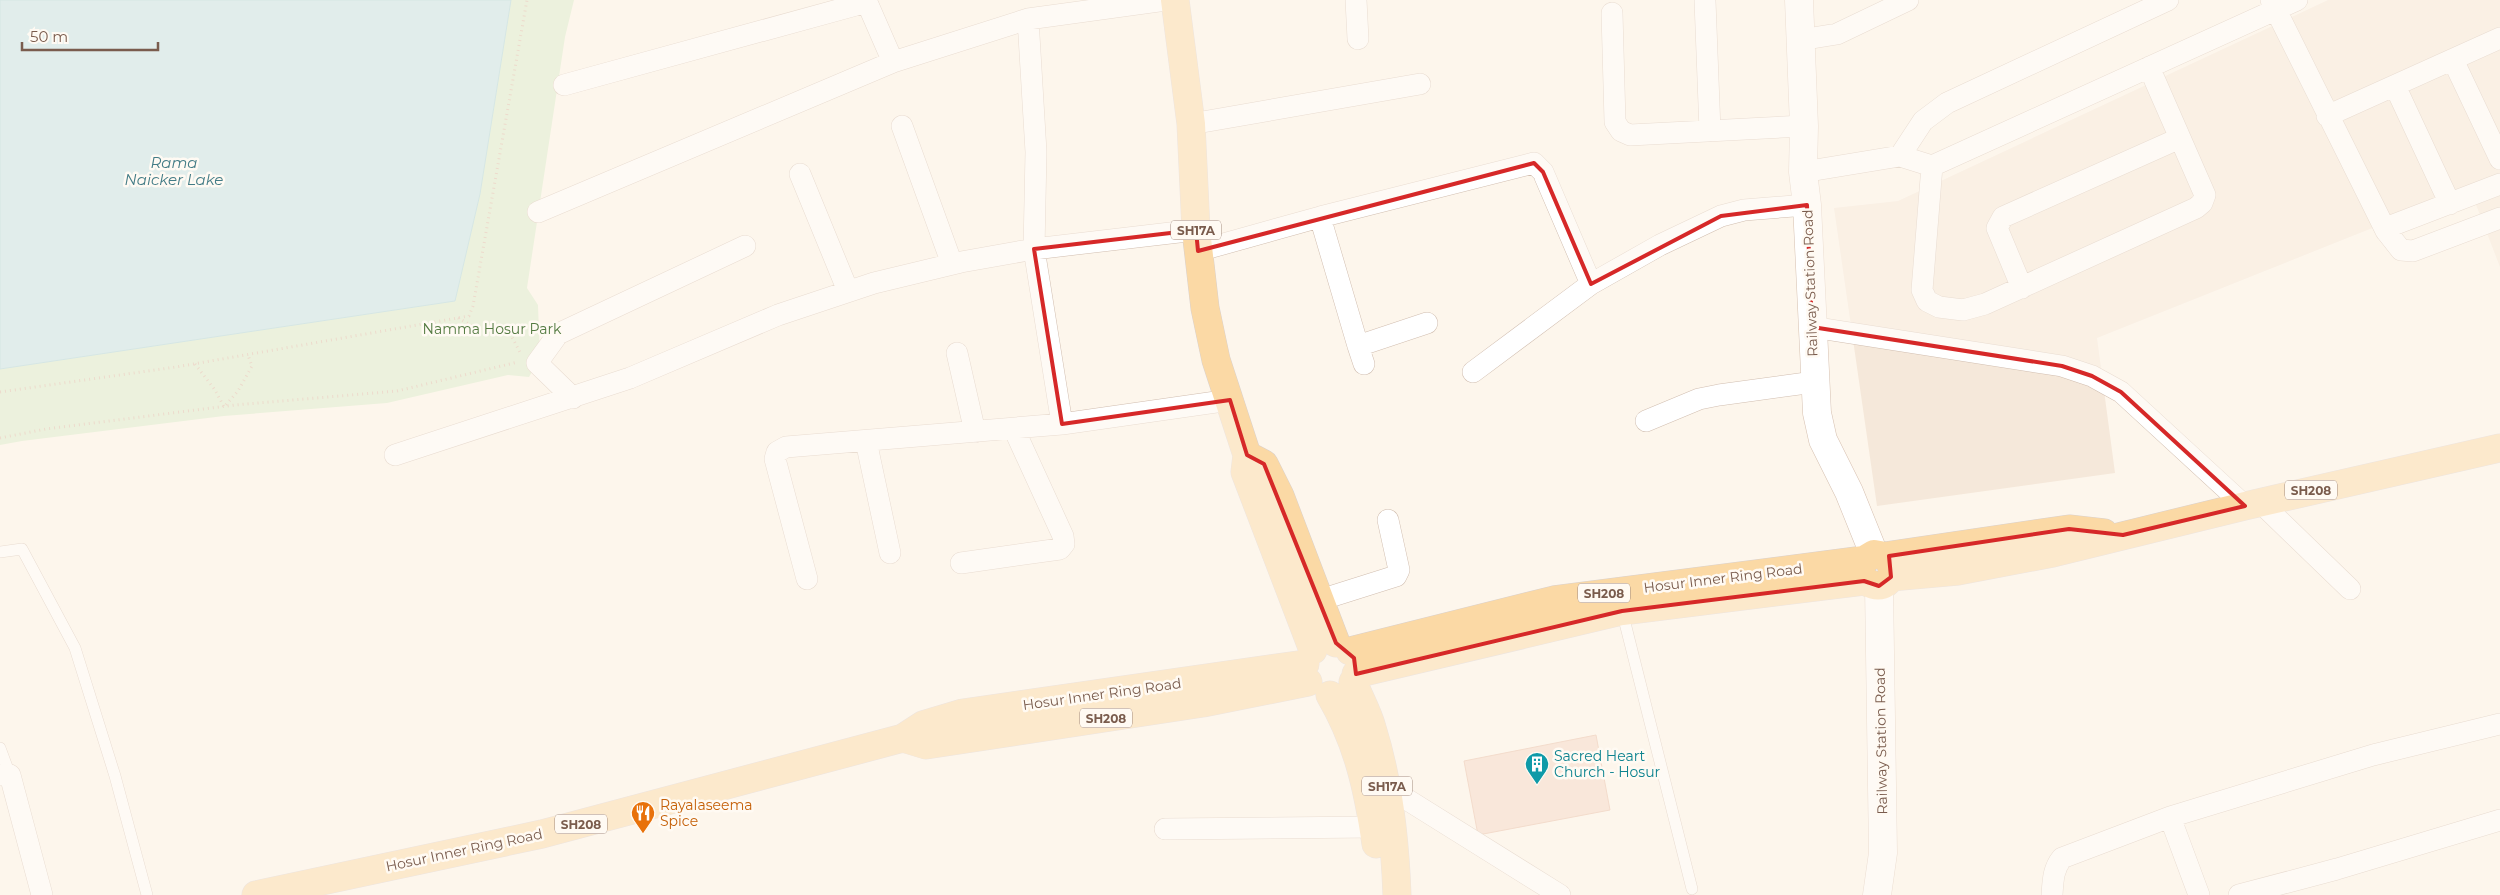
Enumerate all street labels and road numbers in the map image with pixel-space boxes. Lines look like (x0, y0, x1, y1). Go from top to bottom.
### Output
street label: Railway Station Road (1798, 209, 1822, 357)
road number: SH17A (1171, 220, 1221, 240)
road number: SH208 (2285, 480, 2337, 500)
street label: Hosur Inner Ring Road (1643, 559, 1803, 597)
road number: SH208 (1578, 584, 1630, 602)
street label: Railway Station Road (1871, 667, 1891, 815)
street label: Hosur Inner Ring Road (1022, 674, 1182, 714)
road number: SH208 (1080, 708, 1132, 728)
road number: SH17A (1362, 776, 1412, 796)
road number: SH208 (555, 814, 607, 834)
street label: Hosur Inner Ring Road (384, 825, 544, 875)

